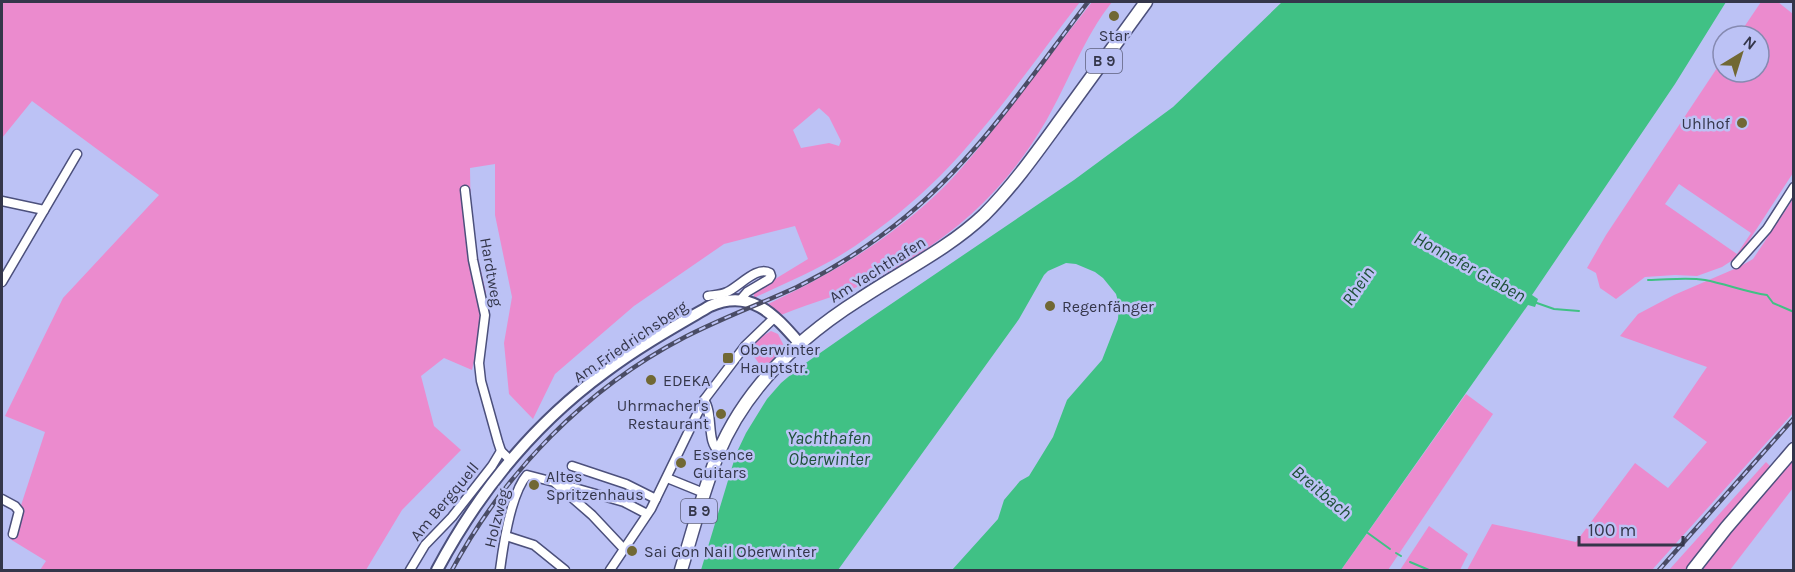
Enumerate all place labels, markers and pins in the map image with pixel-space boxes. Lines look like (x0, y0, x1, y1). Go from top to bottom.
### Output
marker: Star (1107, 9, 1121, 23)
place label: Star (1099, 26, 1129, 45)
place label: Uhlhof (1682, 114, 1731, 133)
marker: Uhlhof (1735, 116, 1749, 130)
place label: Regenfänger (1062, 297, 1154, 316)
marker: Regenfänger (1043, 299, 1057, 313)
place label: Oberwinter Hauptstr. (740, 340, 820, 377)
marker: Oberwinter Hauptstr. (721, 351, 735, 365)
place label: EDEKA (663, 371, 710, 390)
marker: EDEKA (644, 373, 658, 387)
place label: Uhrmacher's Restaurant (617, 396, 709, 433)
marker: Uhrmacher's Restaurant (714, 407, 728, 421)
place label: Essence Guitars (693, 445, 753, 482)
marker: Essence Guitars (674, 456, 688, 470)
place label: Altes Spritzenhaus (546, 467, 644, 504)
marker: Altes Spritzenhaus (527, 478, 541, 492)
place label: Sai Gon Nail Oberwinter (644, 542, 816, 561)
marker: Sai Gon Nail Oberwinter (625, 544, 639, 558)

